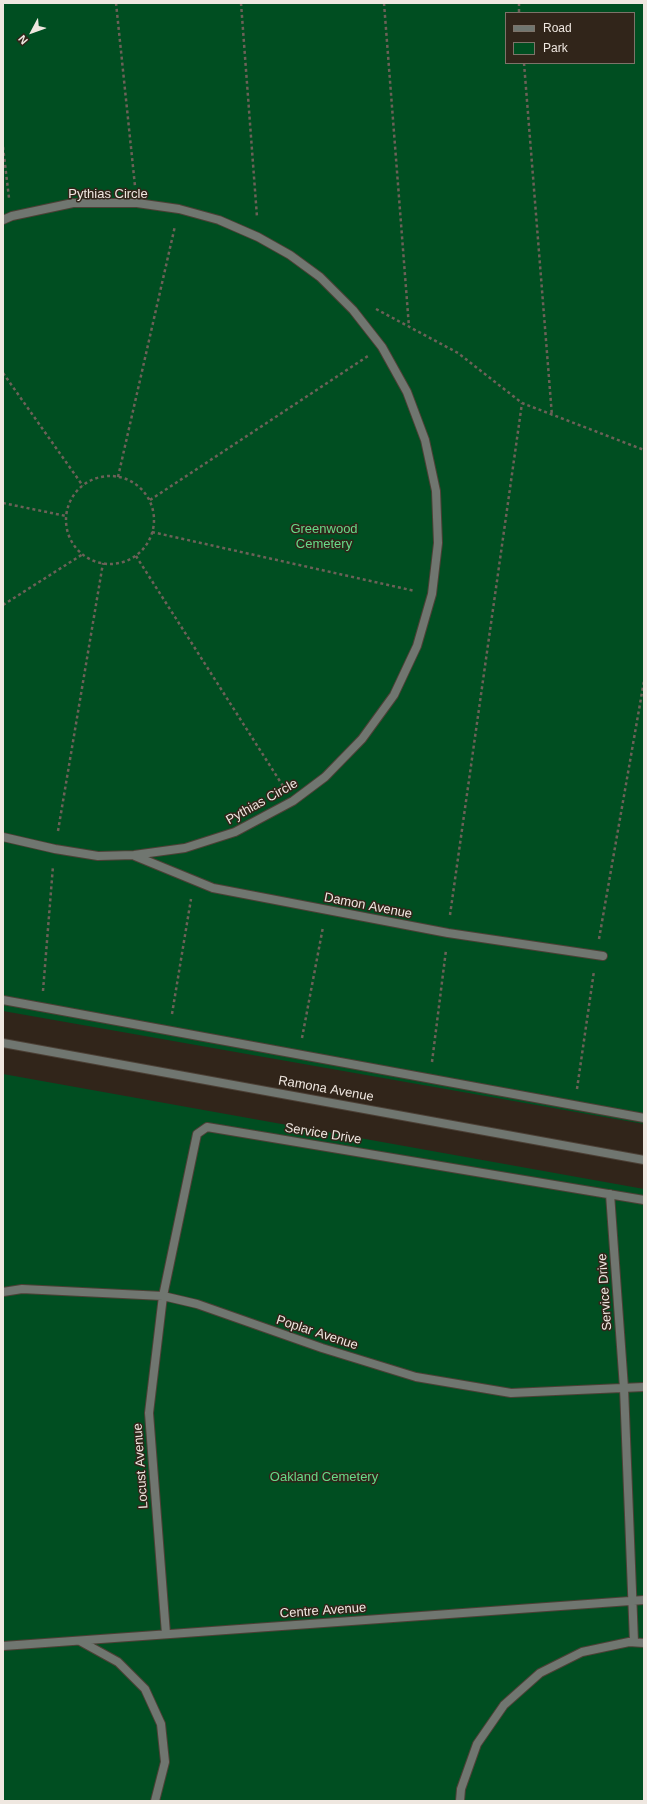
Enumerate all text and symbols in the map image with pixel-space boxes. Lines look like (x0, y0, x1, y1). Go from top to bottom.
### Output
north arrow (12, 12, 52, 52)
legend (505, 12, 635, 64)
text: Road (543, 21, 572, 35)
text: N (16, 33, 30, 47)
text: Park (543, 41, 568, 55)
street label: Pythias Circle (68, 186, 148, 202)
park label: Greenwood Cemetery (290, 521, 358, 552)
street label: Pythias Circle (223, 776, 301, 828)
street label: Damon Avenue (323, 890, 413, 922)
street label: Ramona Avenue (277, 1073, 375, 1105)
street label: Service Drive (284, 1120, 362, 1148)
street label: Service Drive (595, 1253, 615, 1331)
street label: Poplar Avenue (274, 1312, 360, 1354)
street label: Locust Avenue (130, 1423, 152, 1509)
park label: Oakland Cemetery (270, 1469, 378, 1485)
street label: Centre Avenue (279, 1600, 367, 1622)

